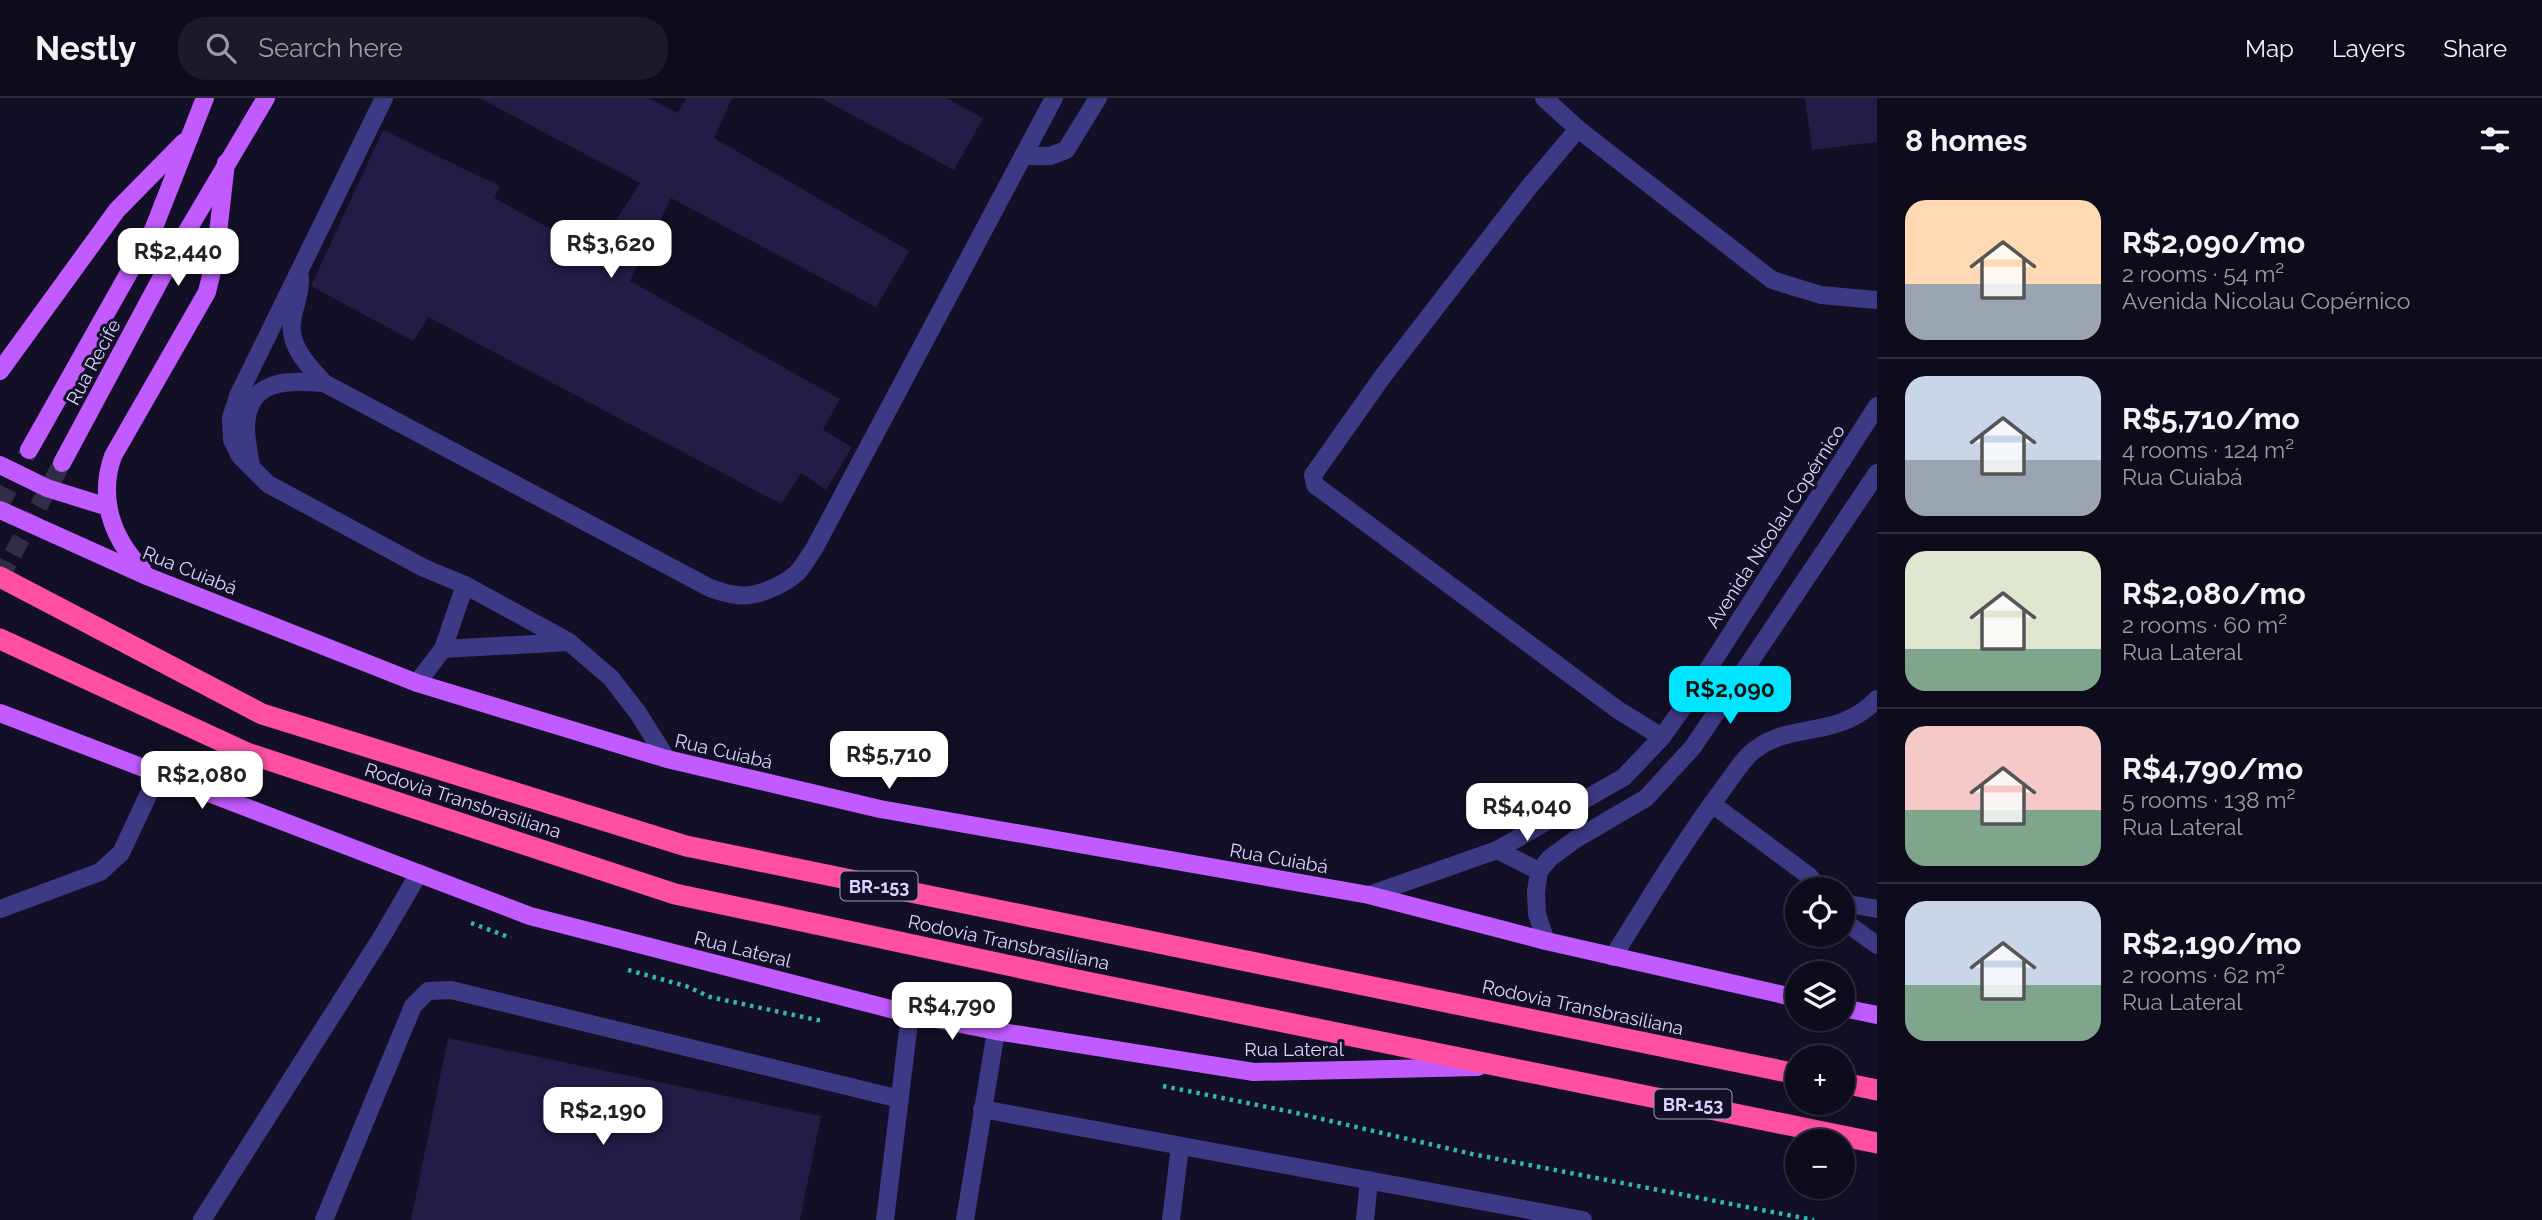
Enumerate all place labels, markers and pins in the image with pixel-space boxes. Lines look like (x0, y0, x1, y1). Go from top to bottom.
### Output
pin: R$3,620 (546, 220, 676, 280)
pin: R$2,440 (113, 228, 243, 288)
pin: R$2,090 (1665, 666, 1795, 726)
pin: R$5,710 (824, 732, 954, 791)
pin: R$2,080 (137, 752, 267, 811)
pin: R$4,040 (1462, 784, 1592, 843)
pin: R$4,790 (887, 982, 1017, 1042)
pin: R$2,190 (538, 1088, 668, 1147)

